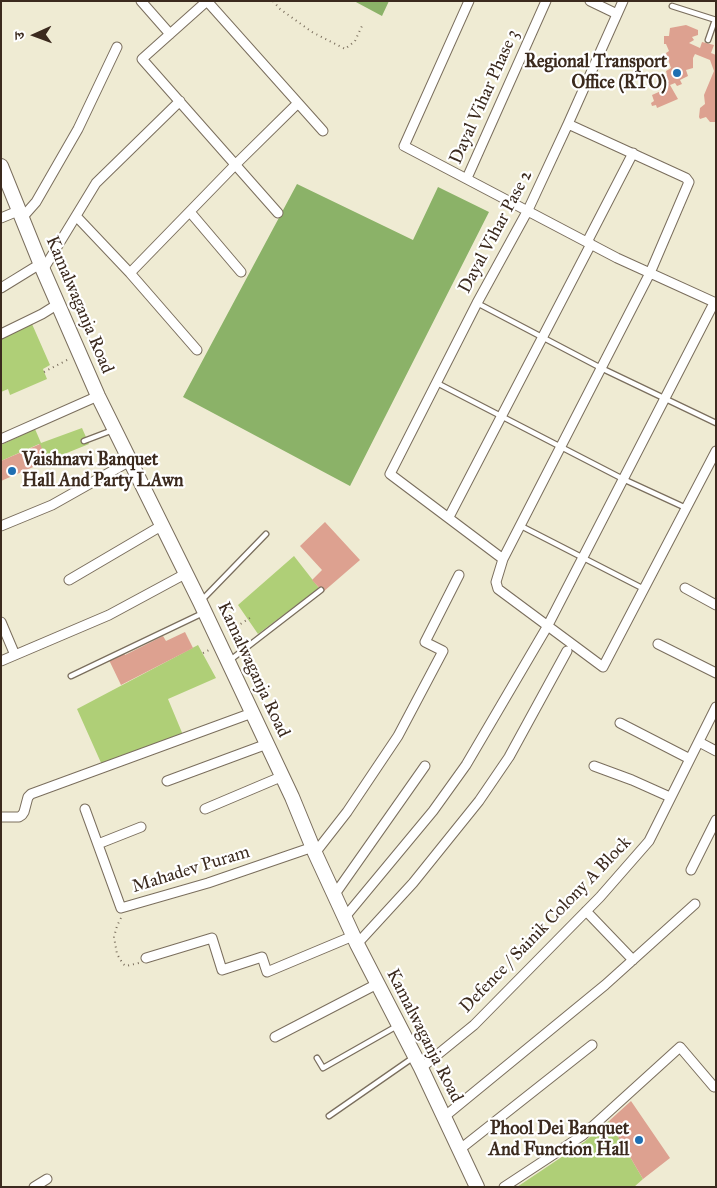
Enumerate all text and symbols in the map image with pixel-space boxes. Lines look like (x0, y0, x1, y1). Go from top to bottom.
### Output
north arrow (10, 10, 60, 60)
street label: Dayal Vihar Phase 3 (446, 26, 524, 168)
text: उ (11, 32, 28, 39)
place label: Regional Transport Office (RTO) (525, 52, 667, 94)
marker: Regional Transport Office (RTO) (671, 67, 683, 79)
street label: Dayal Vihar Pase 2 (454, 167, 538, 297)
street label: Kamalwaganja Road (40, 233, 118, 377)
place label: Vaishnavi Banquet Hall And Party LAwn (22, 450, 184, 492)
marker: Vaishnavi Banquet Hall And Party LAwn (6, 465, 18, 477)
street label: Kamalwaganja Road (212, 599, 294, 741)
street label: Defence / Sainik Colony A Block (456, 832, 636, 1018)
street label: Mahadev Puram (129, 842, 253, 898)
street label: Kamalwaganja Road (381, 966, 467, 1106)
place label: Phool Dei Banquet And Function Hall (489, 1119, 629, 1162)
marker: Phool Dei Banquet And Function Hall (633, 1134, 645, 1146)

